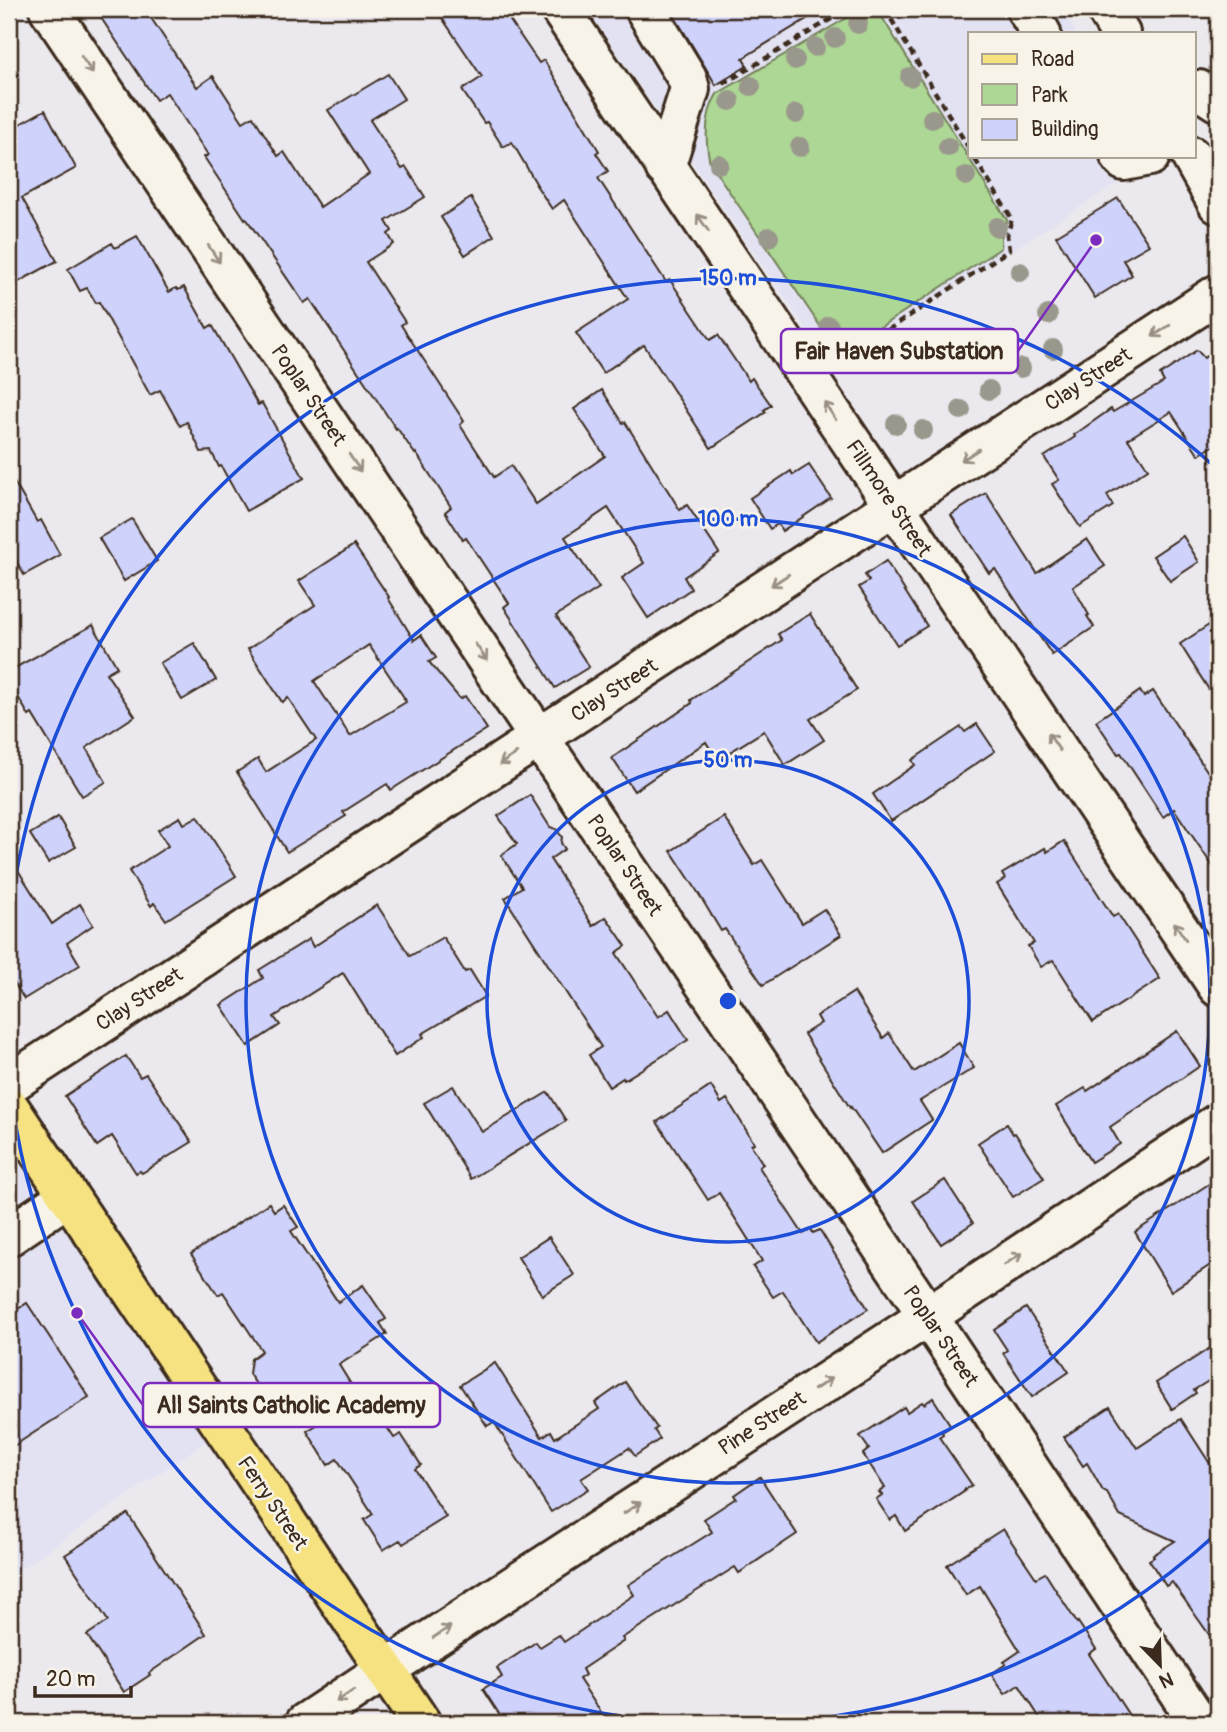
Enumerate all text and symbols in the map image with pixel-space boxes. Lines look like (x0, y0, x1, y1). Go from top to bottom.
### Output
legend (968, 32, 1196, 158)
text: Road (1031, 46, 1075, 73)
one-way arrow (80, 55, 94, 75)
text: Park (1031, 82, 1068, 109)
text: Building (1031, 116, 1098, 143)
one-way arrow (696, 214, 710, 233)
one-way arrow (207, 244, 221, 263)
text: 150 m (699, 265, 757, 292)
one-way arrow (1152, 324, 1171, 339)
callout: Fair Haven Substation (781, 329, 1018, 373)
text: Fair Haven Substation (794, 337, 1004, 366)
street label: Poplar Street (265, 339, 353, 452)
street label: Clay Street (1040, 341, 1137, 417)
one-way arrow (823, 402, 837, 421)
street label: Fillmore Street (840, 435, 938, 562)
one-way arrow (961, 449, 981, 463)
one-way arrow (348, 453, 362, 473)
text: 100 m (698, 506, 758, 533)
one-way arrow (771, 573, 790, 587)
one-way arrow (475, 642, 489, 662)
street label: Clay Street (566, 652, 663, 728)
one-way arrow (1046, 733, 1061, 752)
text: 50 m (704, 747, 753, 774)
one-way arrow (499, 752, 518, 766)
street label: Poplar Street (581, 809, 669, 922)
one-way arrow (1173, 922, 1187, 941)
street label: Clay Street (91, 961, 188, 1037)
centre of rings (716, 989, 740, 1013)
one-way arrow (1003, 1252, 1022, 1266)
street label: Poplar Street (897, 1280, 985, 1393)
one-way arrow (813, 1377, 832, 1391)
callout: All Saints Catholic Academy (143, 1383, 440, 1427)
street label: Pine Street (713, 1385, 812, 1462)
text: All Saints Catholic Academy (156, 1391, 426, 1420)
street label: Ferry Street (231, 1451, 314, 1556)
one-way arrow (622, 1501, 641, 1515)
one-way arrow (431, 1625, 451, 1639)
north arrow (1126, 1630, 1196, 1700)
scale bar (35, 1655, 131, 1699)
text: 20 m (46, 1666, 95, 1693)
text: N (1156, 1666, 1177, 1693)
one-way arrow (336, 1689, 355, 1704)

